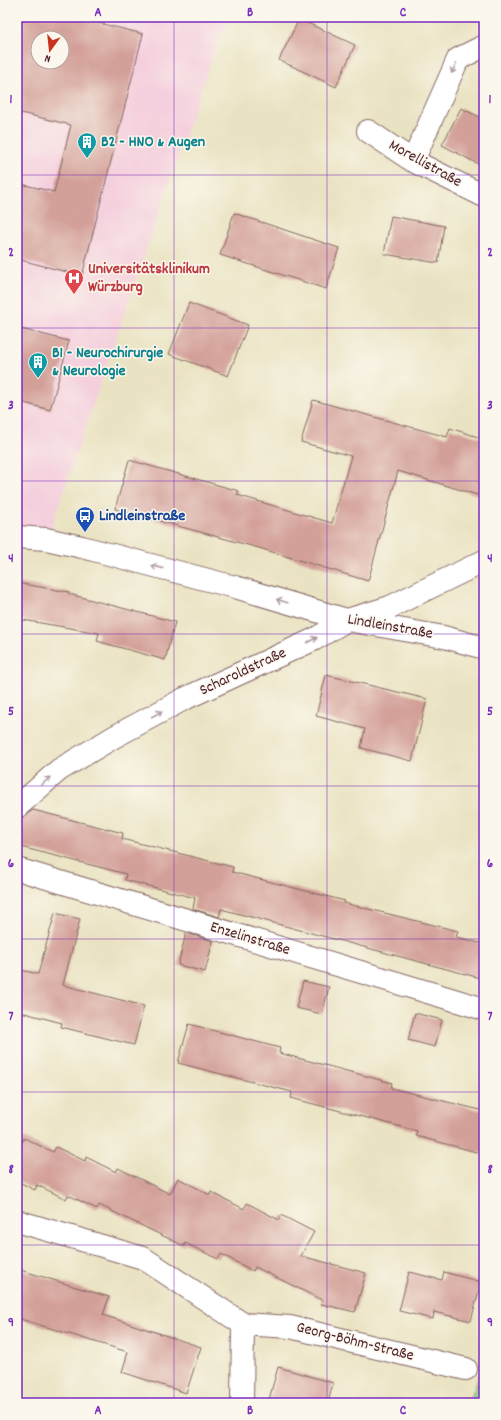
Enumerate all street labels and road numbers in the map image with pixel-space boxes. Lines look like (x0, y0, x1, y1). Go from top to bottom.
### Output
street label: Morellistraße (384, 134, 466, 194)
street label: Lindleinstraße (346, 608, 434, 646)
street label: Scharoldstraße (196, 642, 290, 702)
street label: Enzelinstraße (207, 916, 293, 962)
street label: Georg-Böhm-Straße (294, 1316, 416, 1368)

